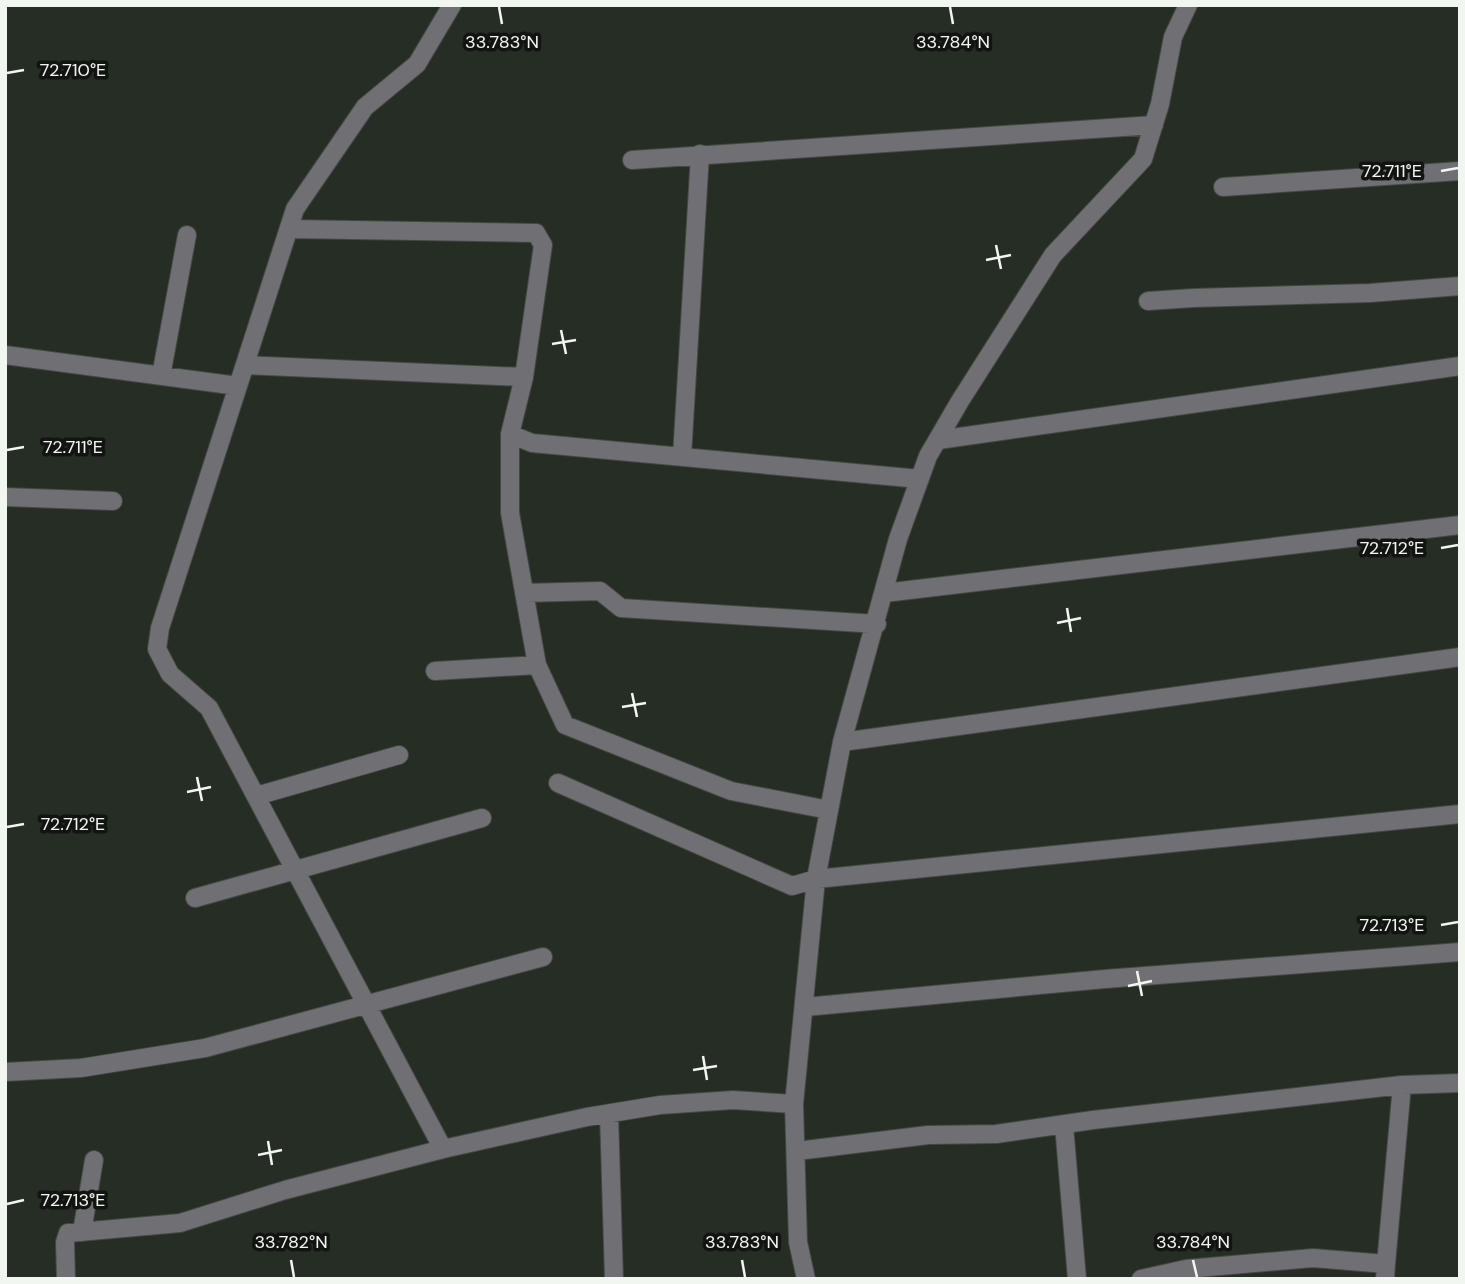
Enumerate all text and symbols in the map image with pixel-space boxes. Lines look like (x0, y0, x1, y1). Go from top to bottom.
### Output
text: 33.783°N (465, 30, 539, 54)
text: 33.784°N (916, 30, 990, 54)
text: 72.710°E (40, 58, 106, 82)
text: 72.711°E (1362, 159, 1422, 183)
text: 72.711°E (43, 435, 103, 459)
text: 72.712°E (1360, 536, 1424, 560)
text: 72.712°E (41, 812, 105, 836)
text: 72.713°E (1360, 913, 1424, 937)
text: 72.713°E (41, 1188, 105, 1212)
text: 33.782°N (254, 1230, 328, 1254)
text: 33.783°N (705, 1230, 779, 1254)
text: 33.784°N (1156, 1230, 1230, 1254)

